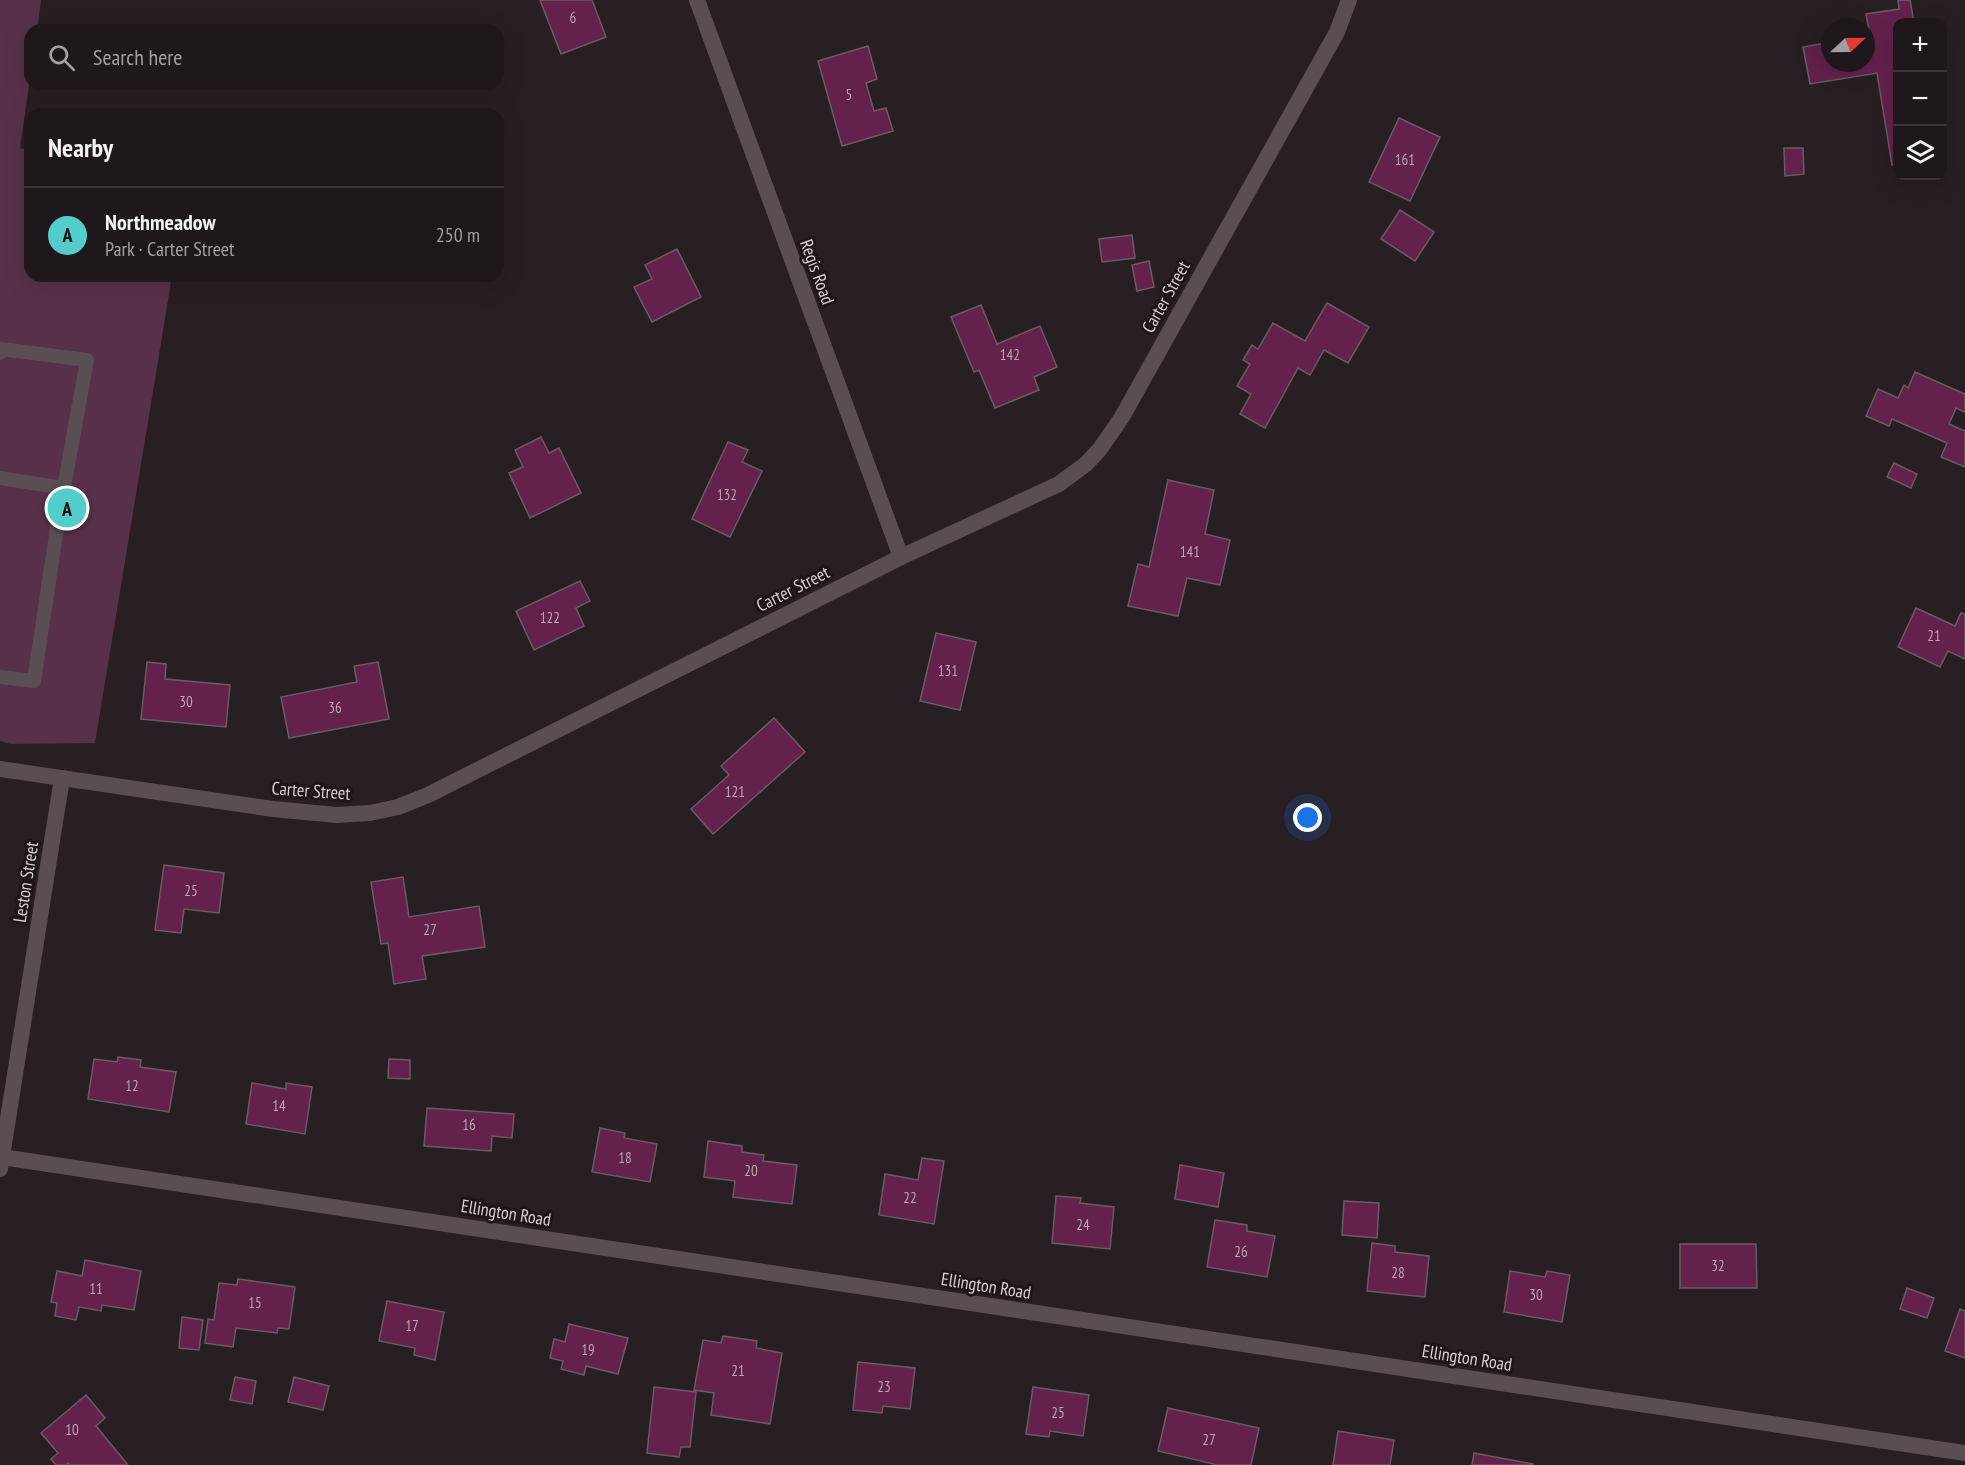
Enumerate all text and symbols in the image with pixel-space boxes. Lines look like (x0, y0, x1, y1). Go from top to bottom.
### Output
house number: 6 (570, 8, 577, 27)
north arrow (1821, 18, 1875, 72)
map controls (1893, 18, 1947, 180)
button: + (1893, 18, 1947, 72)
search box (24, 24, 504, 90)
icon: search (45, 41, 78, 74)
text: Search here (93, 43, 182, 71)
button: − (1893, 72, 1947, 126)
house number: 5 (846, 85, 852, 104)
button: layers (1893, 126, 1947, 180)
text: Nearby (48, 131, 113, 164)
house number: 161 (1395, 150, 1415, 169)
text: Northmeadow (105, 208, 216, 236)
text: A (62, 222, 73, 248)
text: 250 m (436, 222, 480, 248)
text: Park · Carter Street (105, 236, 235, 262)
street label: Regis Road (795, 236, 840, 307)
street label: Carter Street (1136, 257, 1195, 337)
house number: 142 (1000, 345, 1020, 364)
house number: 132 (717, 485, 737, 504)
pin: A (48, 486, 86, 530)
house number: 141 (1180, 542, 1200, 561)
street label: Carter Street (752, 560, 833, 617)
house number: 122 (540, 608, 560, 627)
house number: 21 (1927, 626, 1941, 645)
house number: 131 (938, 661, 958, 680)
house number: 30 (179, 692, 193, 711)
house number: 36 (328, 698, 342, 717)
street label: Carter Street (271, 776, 351, 805)
house number: 121 (725, 782, 745, 801)
your location (1293, 803, 1322, 832)
street label: Leston Street (8, 840, 43, 924)
house number: 25 (184, 881, 198, 900)
house number: 27 (423, 920, 437, 939)
house number: 12 (125, 1076, 139, 1095)
house number: 14 (272, 1096, 286, 1115)
house number: 16 (462, 1115, 476, 1134)
house number: 18 (618, 1148, 632, 1167)
house number: 20 (744, 1161, 758, 1180)
house number: 22 (903, 1188, 917, 1207)
street label: Ellington Road (459, 1194, 553, 1231)
house number: 24 (1076, 1215, 1090, 1234)
house number: 26 (1234, 1242, 1248, 1261)
house number: 32 (1711, 1256, 1725, 1275)
house number: 28 (1391, 1263, 1405, 1282)
street label: Ellington Road (939, 1267, 1033, 1304)
house number: 11 (89, 1279, 103, 1298)
house number: 30 (1529, 1285, 1543, 1304)
house number: 15 (248, 1293, 262, 1312)
house number: 17 (405, 1316, 419, 1335)
street label: Ellington Road (1420, 1339, 1514, 1376)
house number: 19 (581, 1340, 595, 1359)
house number: 21 (731, 1361, 745, 1380)
house number: 23 (877, 1377, 891, 1396)
house number: 25 (1051, 1403, 1065, 1422)
house number: 10 (65, 1420, 79, 1439)
house number: 27 (1202, 1430, 1216, 1449)

